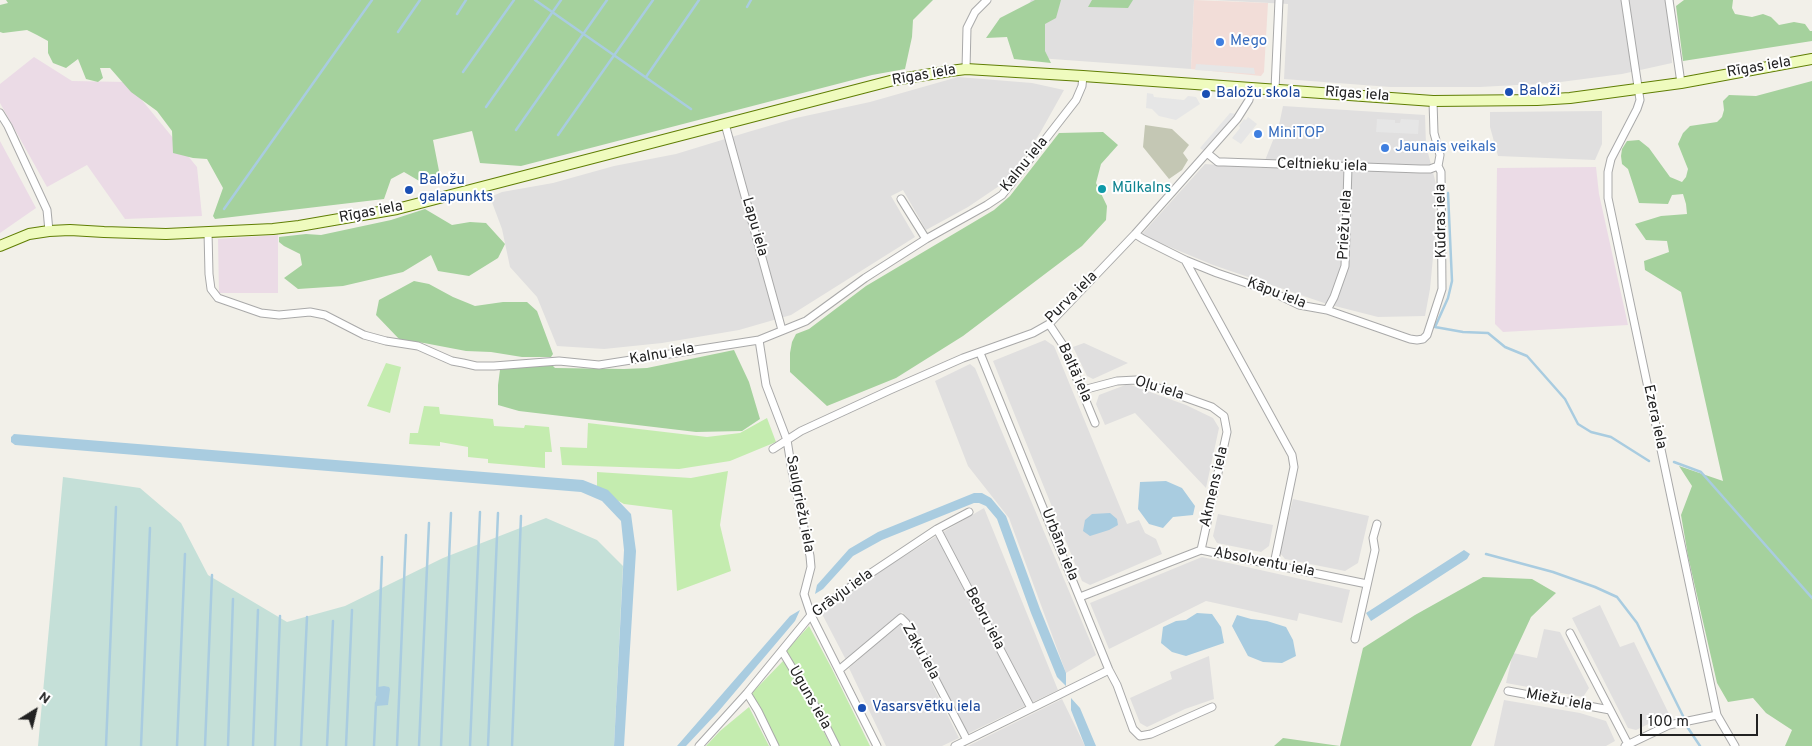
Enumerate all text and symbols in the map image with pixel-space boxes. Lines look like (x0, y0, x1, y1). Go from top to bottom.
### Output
place label: Mego (1230, 33, 1267, 51)
marker: Mego (1214, 36, 1226, 48)
street label: Rīgas iela (1726, 54, 1792, 82)
street label: Rīgas iela (891, 62, 957, 90)
place label: Baloži (1519, 83, 1560, 101)
street label: Rīgas iela (1324, 84, 1390, 106)
place label: Baložu skola (1216, 85, 1300, 103)
marker: Baloži (1503, 86, 1515, 98)
marker: Baložu skola (1200, 88, 1212, 100)
place label: MiniTOP (1268, 125, 1325, 143)
marker: MiniTOP (1252, 128, 1264, 140)
street label: Kalnu iela (997, 134, 1053, 196)
place label: Jaunais veikals (1395, 139, 1496, 157)
marker: Jaunais veikals (1379, 142, 1391, 154)
street label: Celtnieku iela (1276, 155, 1368, 177)
place label: Baložu galapunkts (419, 172, 493, 207)
place label: Mūlkalns (1112, 180, 1171, 198)
marker: Mūlkalns (1096, 183, 1108, 195)
marker: Baložu galapunkts (403, 184, 415, 196)
street label: Kūdras iela (1432, 184, 1452, 258)
street label: Priežu iela (1335, 189, 1357, 261)
street label: Lapu iela (737, 195, 771, 259)
street label: Rīgas iela (338, 198, 404, 228)
street label: Purva iela (1042, 268, 1102, 328)
street label: Kāpu iela (1244, 275, 1308, 313)
street label: Kalnu iela (628, 340, 696, 370)
street label: Baltā iela (1053, 341, 1095, 405)
street label: Oļu iela (1132, 373, 1186, 405)
street label: Ezera iela (1638, 383, 1670, 451)
street label: Akmens iela (1197, 445, 1233, 529)
street label: Saulgriežu iela (781, 454, 817, 554)
street label: Urbāna iela (1036, 506, 1082, 584)
street label: Absolventu iela (1212, 544, 1316, 582)
street label: Grāvju iela (809, 566, 877, 622)
street label: Bebru iela (960, 585, 1008, 653)
street label: Zaķu iela (897, 621, 943, 683)
street label: Uguns iela (784, 663, 834, 733)
north arrow (10, 686, 60, 736)
street label: Miežu iela (1524, 686, 1594, 716)
text: N (35, 689, 53, 708)
place label: Vasarsvētku iela (872, 699, 981, 717)
marker: Vasarsvētku iela (856, 702, 868, 714)
scale bar (1642, 704, 1760, 736)
text: 100 m (1648, 713, 1689, 732)

